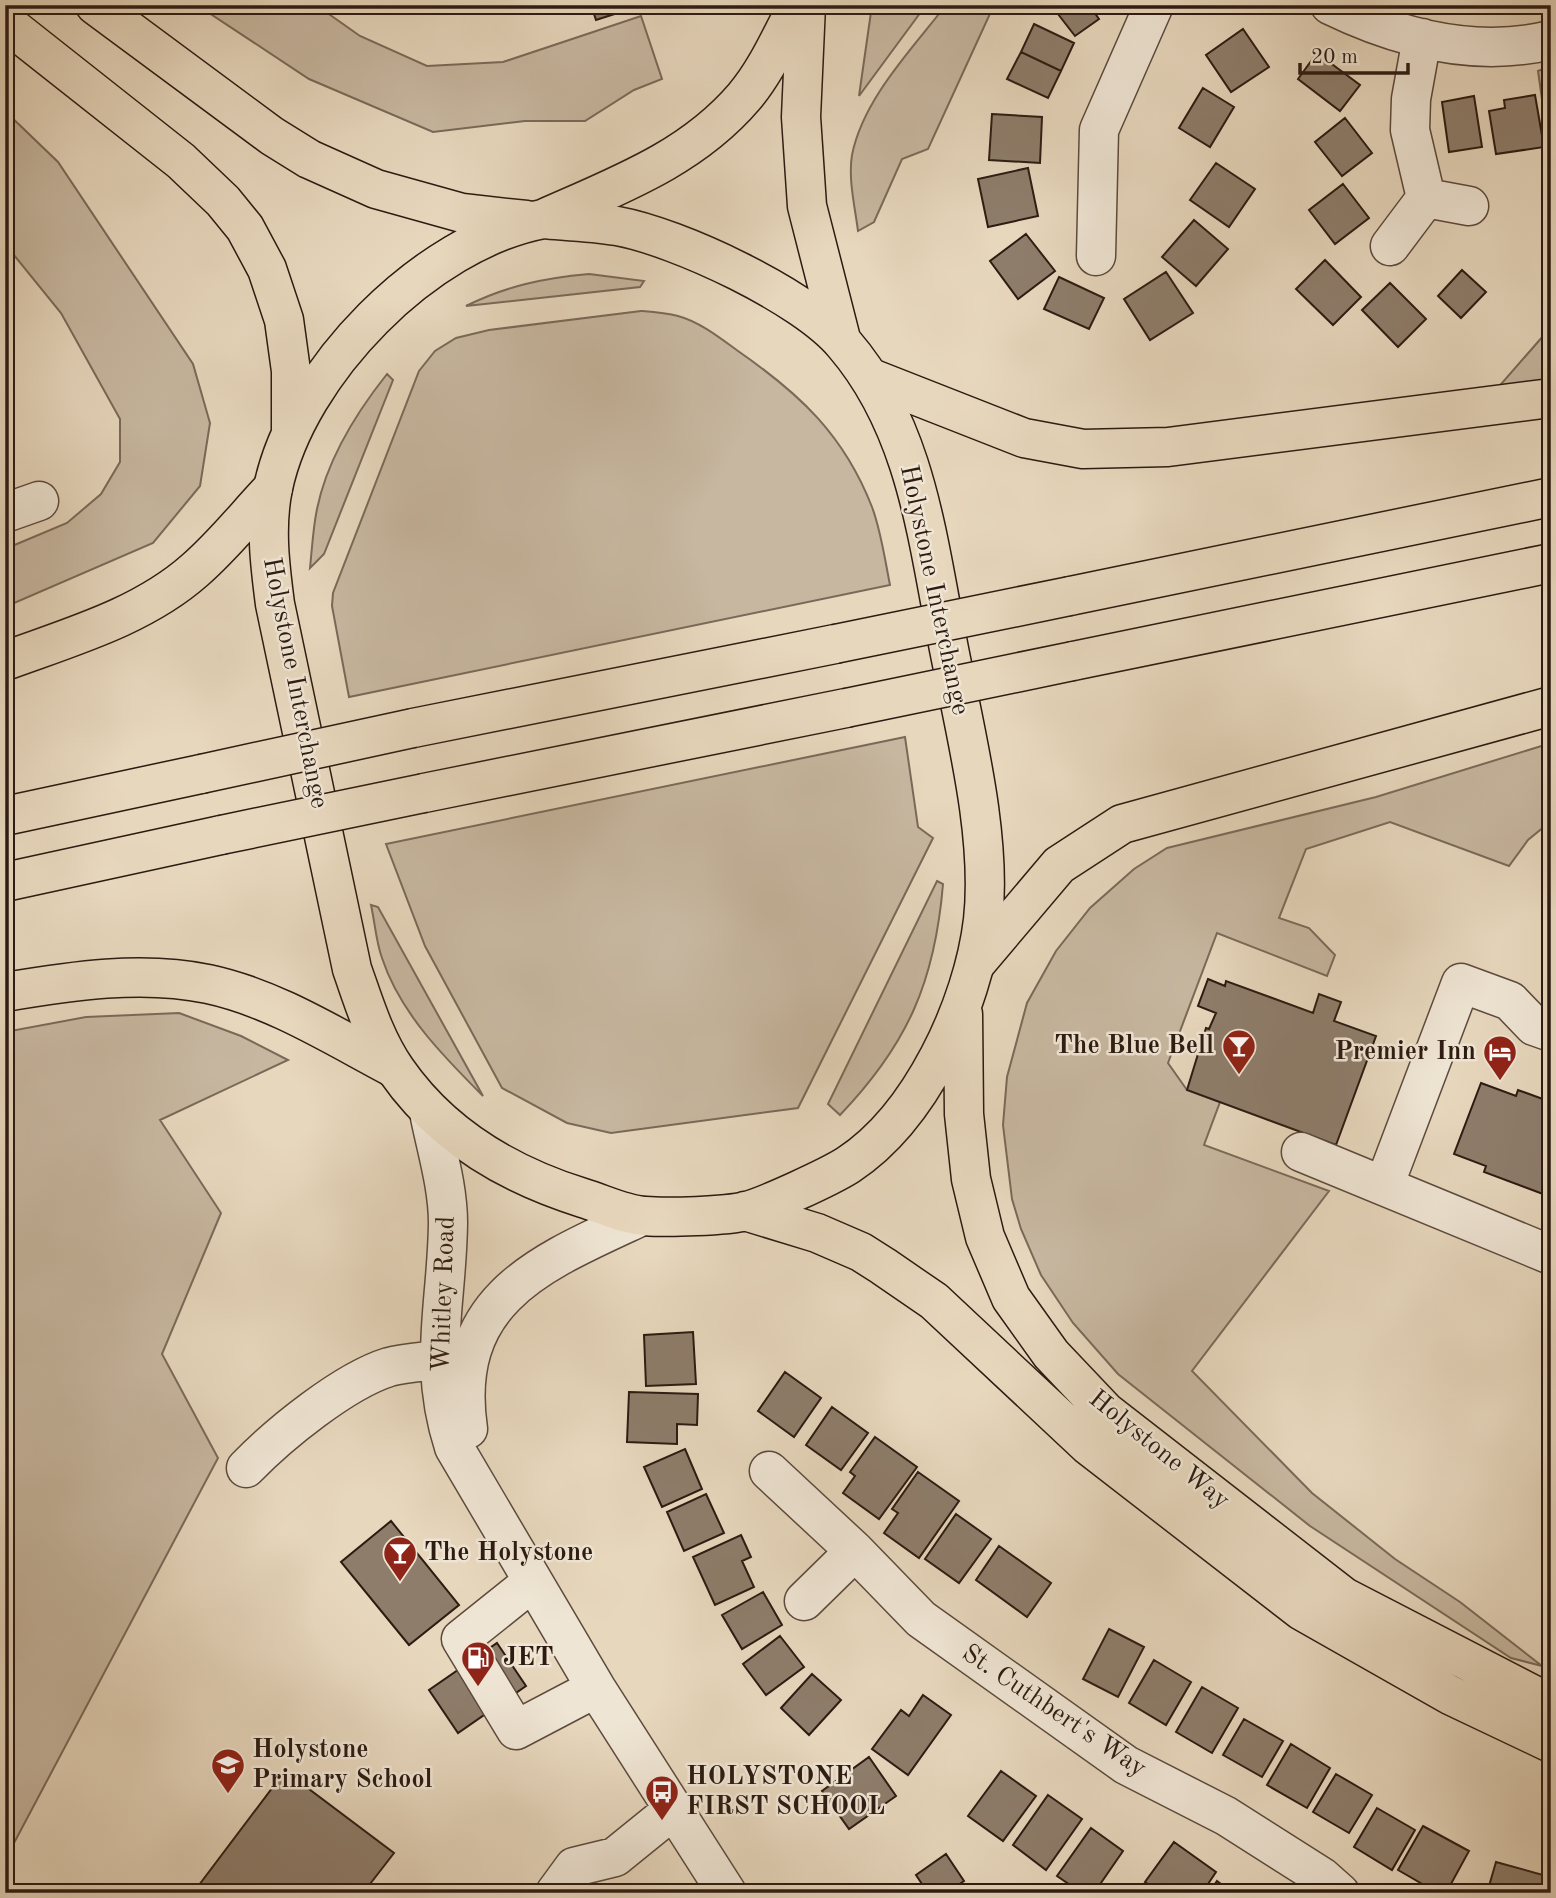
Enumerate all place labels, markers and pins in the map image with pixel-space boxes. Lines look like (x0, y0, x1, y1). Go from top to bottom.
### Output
bar icon: The Blue Bell (1220, 1027, 1258, 1076)
place label: The Blue Bell (1054, 1033, 1214, 1059)
hotel icon: Premier Inn (1481, 1033, 1519, 1082)
place label: Premier Inn (1335, 1039, 1476, 1065)
bar icon: The Holystone (381, 1534, 419, 1583)
place label: The Holystone (424, 1540, 593, 1566)
fuel station icon: JET (459, 1639, 497, 1688)
place label: JET (503, 1645, 554, 1671)
place label: Holystone Primary School (252, 1737, 433, 1793)
school or university icon: Holystone Primary School (209, 1746, 247, 1795)
place label: HOLYSTONE FIRST SCHOOL (686, 1764, 885, 1820)
bus stop icon: HOLYSTONE FIRST SCHOOL (643, 1773, 681, 1822)

